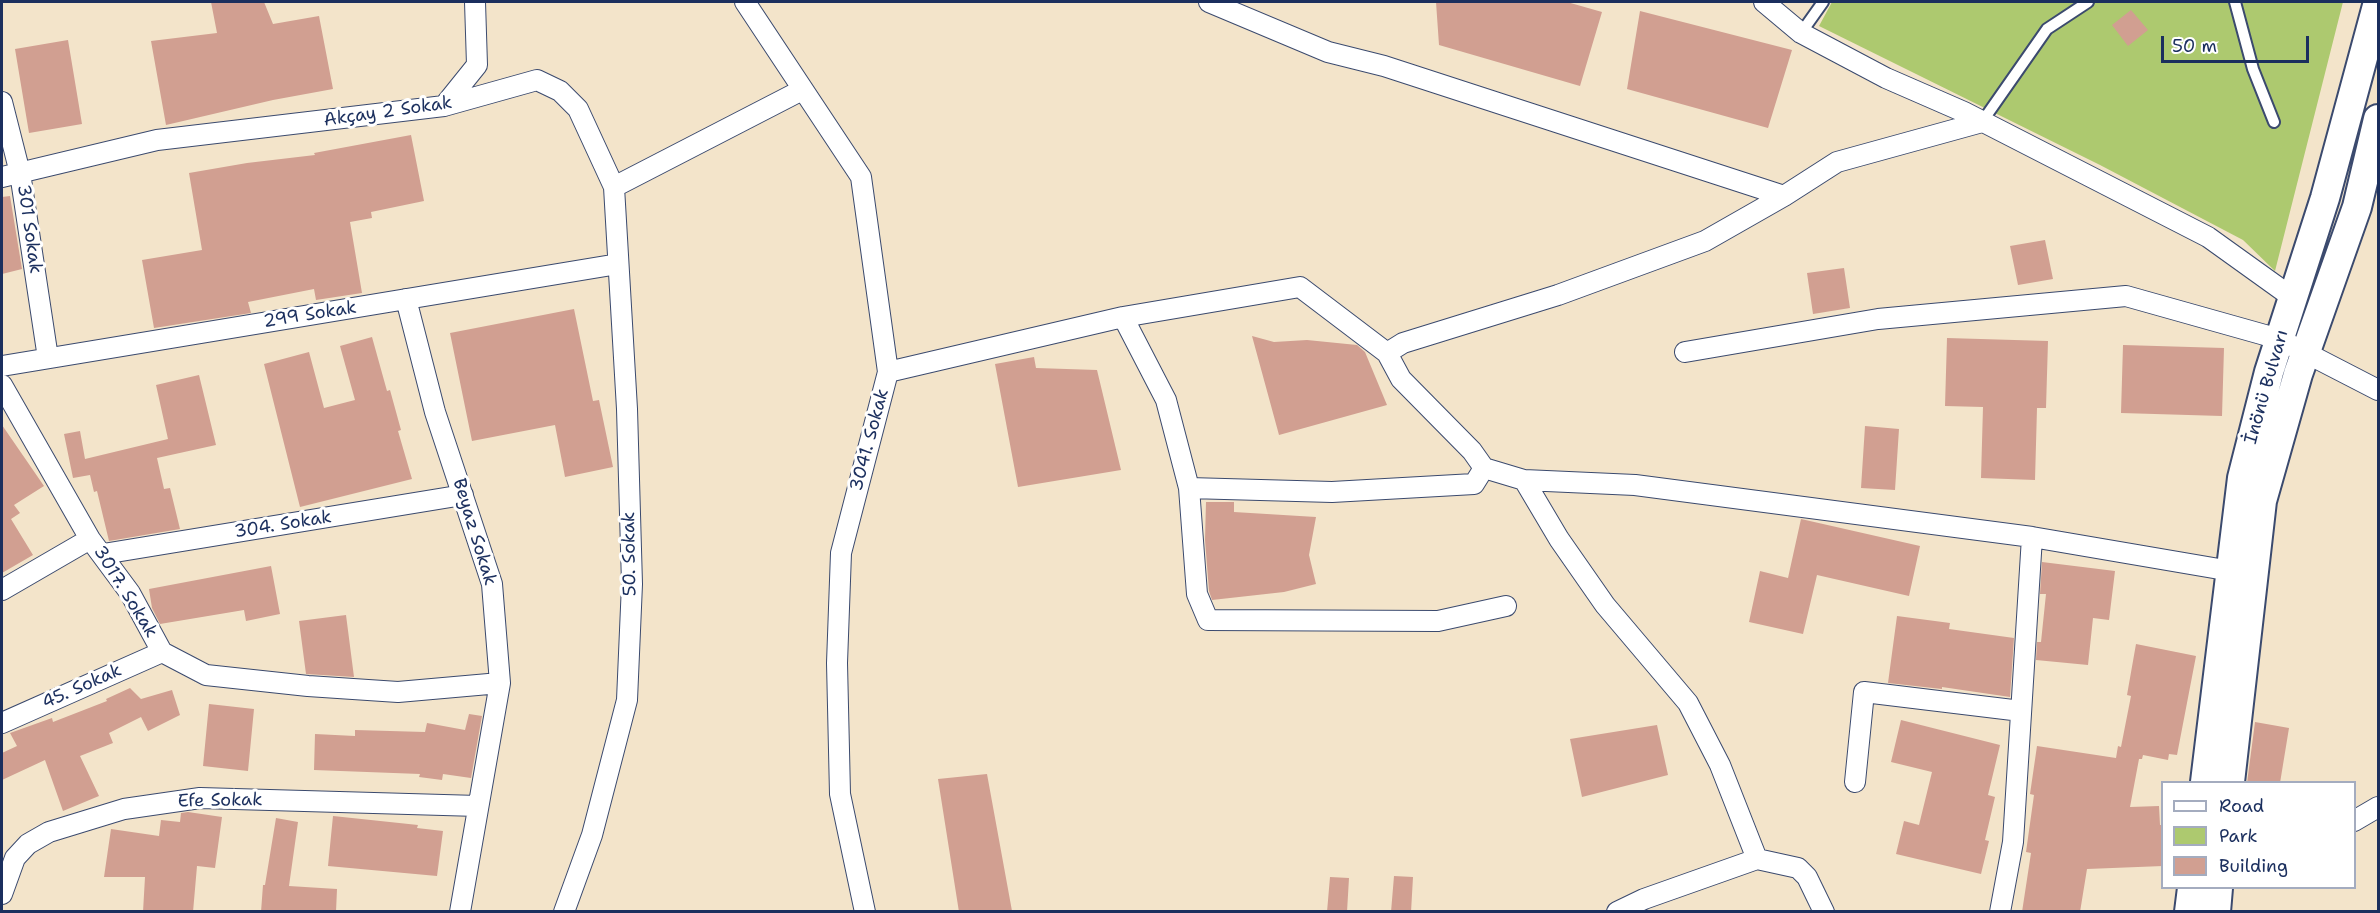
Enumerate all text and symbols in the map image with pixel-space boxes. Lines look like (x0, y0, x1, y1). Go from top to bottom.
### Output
scale bar (2164, 24, 2312, 62)
text: 50 m (2172, 34, 2217, 58)
street label: Akçay 2 Sokak (322, 92, 454, 132)
street label: 301 Sokak (12, 183, 46, 275)
street label: 299 Sokak (262, 297, 358, 333)
street label: İnönü Bulvarı (2240, 327, 2294, 447)
street label: 3041. Sokak (846, 386, 894, 494)
street label: Beyaz Sokak (448, 476, 500, 588)
street label: 304. Sokak (233, 507, 333, 543)
street label: 50. Sokak (618, 511, 642, 597)
street label: 3017. Sokak (88, 542, 162, 642)
street label: 45. Sokak (39, 660, 125, 714)
legend (2161, 781, 2356, 889)
street label: Efe Sokak (177, 789, 263, 813)
text: Road (2219, 794, 2264, 818)
text: Park (2219, 824, 2258, 848)
text: Building (2219, 854, 2288, 878)

